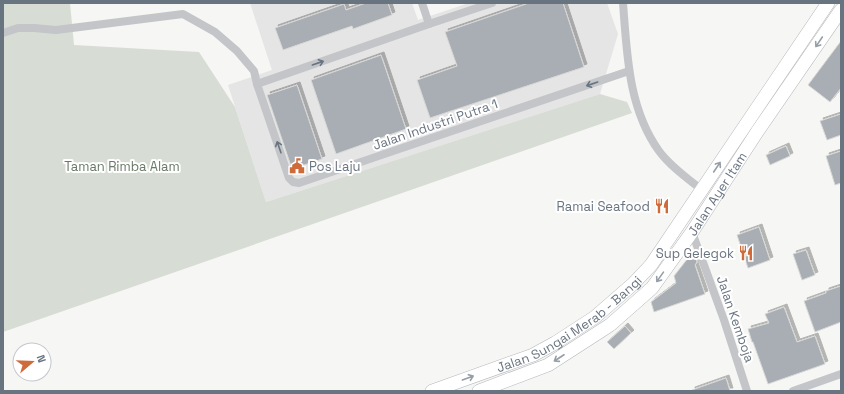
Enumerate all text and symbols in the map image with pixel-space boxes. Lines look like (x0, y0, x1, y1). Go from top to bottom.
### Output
one-way arrow (815, 36, 823, 47)
one-way arrow (311, 59, 324, 66)
one-way arrow (586, 81, 599, 88)
street label: Jalan Industri Putra 1 (370, 95, 500, 154)
one-way arrow (274, 141, 282, 153)
street label: Jalan Ayer Itam (684, 149, 751, 239)
public building icon: Pos Laju (288, 157, 306, 175)
park label: Taman Rimba Alam (64, 158, 180, 175)
place label: Pos Laju (309, 158, 361, 175)
one-way arrow (713, 162, 721, 173)
restaurant icon: Ramai Seafood (653, 197, 671, 215)
place label: Ramai Seafood (557, 198, 650, 215)
restaurant icon: Sup Gelegok (737, 244, 755, 262)
place label: Sup Gelegok (656, 245, 734, 262)
one-way arrow (656, 271, 664, 282)
street label: Jalan Sungai Merab - Bangi (494, 272, 646, 376)
street label: Jalan Kemboja (713, 274, 758, 365)
north arrow (12, 342, 52, 382)
text: N (34, 353, 49, 365)
one-way arrow (554, 354, 565, 362)
one-way arrow (462, 374, 475, 381)

